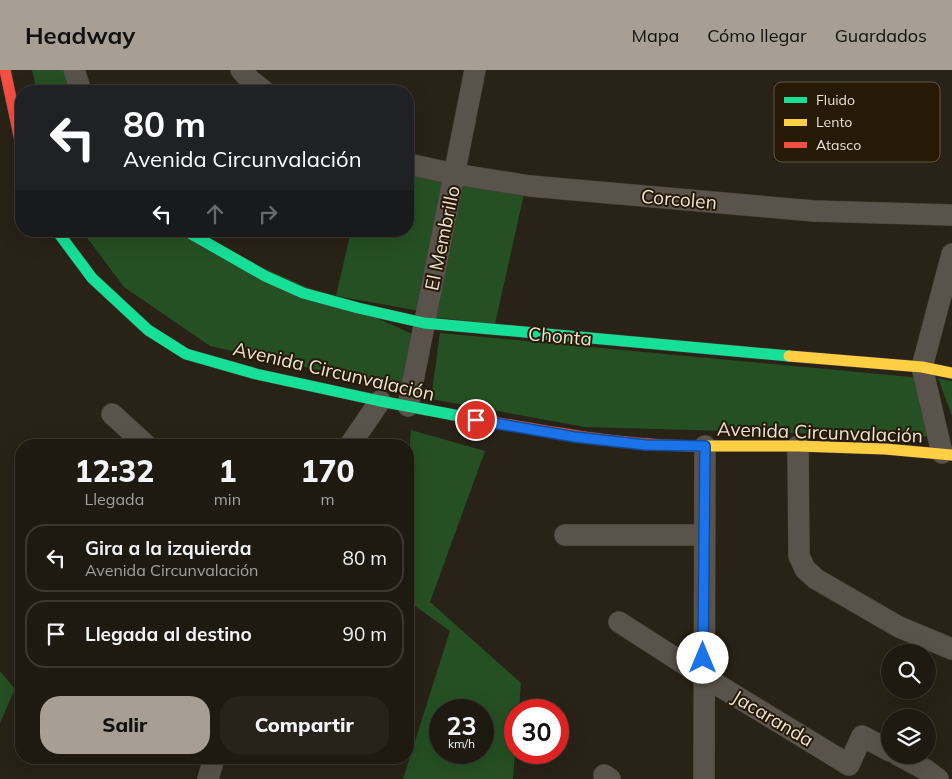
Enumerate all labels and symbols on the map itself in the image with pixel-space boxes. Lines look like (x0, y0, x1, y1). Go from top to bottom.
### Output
legend (774, 82, 940, 162)
text: Fluido (816, 91, 855, 109)
text: Lento (816, 113, 852, 131)
text: Atasco (816, 136, 861, 154)
street label: El Membrillo (419, 183, 465, 293)
street label: Corcolen (640, 184, 718, 214)
street label: Chonta (527, 321, 593, 351)
street label: Avenida Circunvalación (231, 336, 437, 406)
pin (455, 399, 497, 441)
street label: Avenida Circunvalación (717, 416, 923, 448)
position arrow (676, 631, 728, 683)
street label: Jacaranda (728, 684, 818, 752)
speed limit sign: 30 (504, 699, 569, 764)

